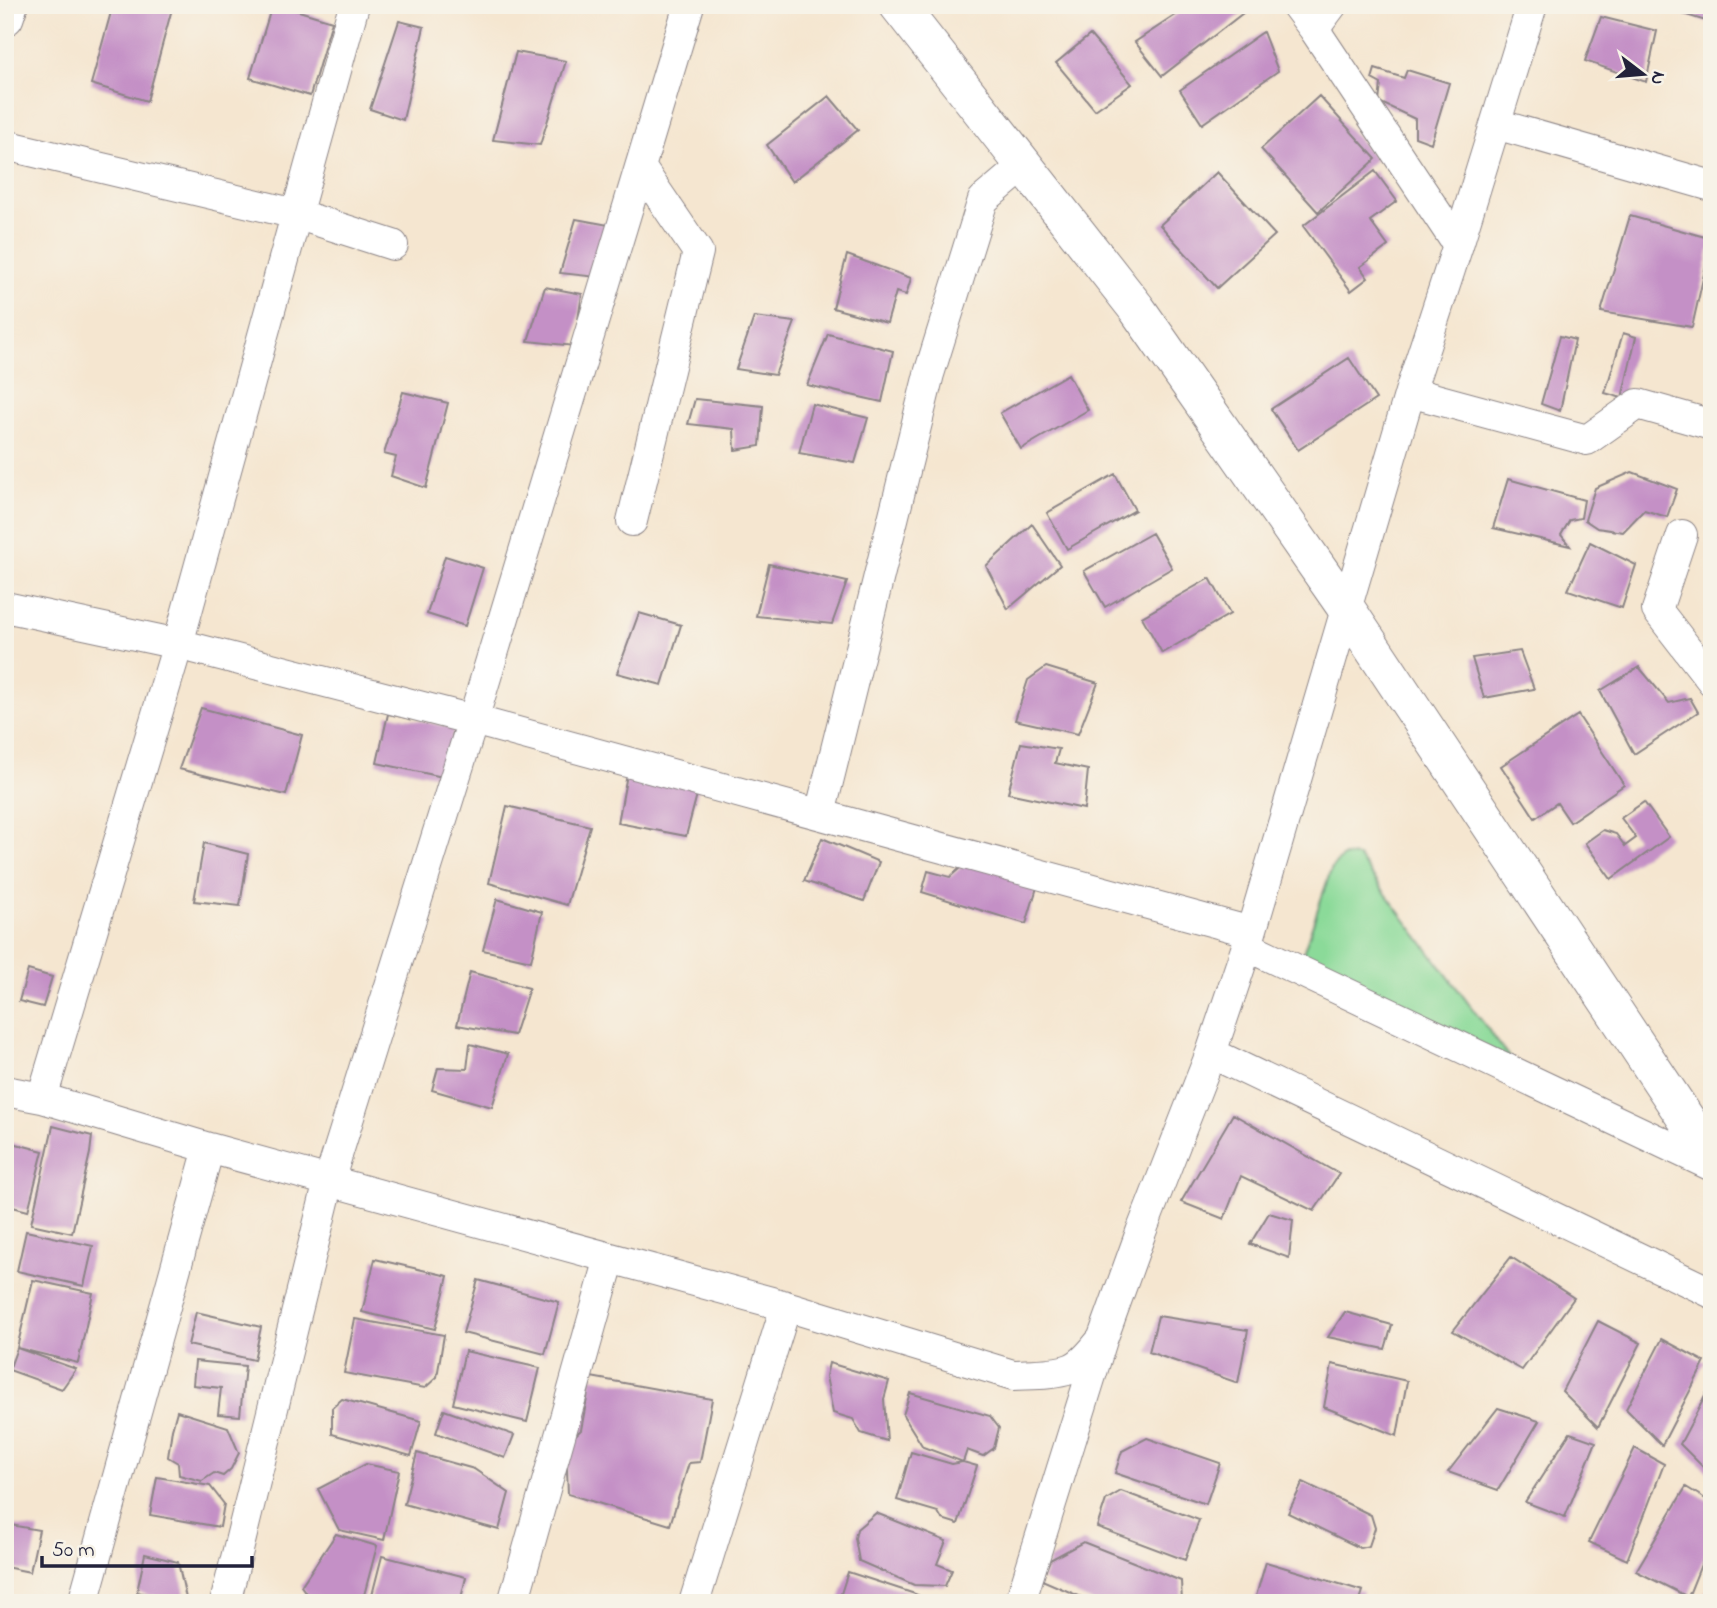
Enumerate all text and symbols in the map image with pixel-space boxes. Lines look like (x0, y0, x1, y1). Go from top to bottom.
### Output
north arrow (1608, 38, 1678, 108)
text: N (1642, 68, 1672, 88)
scale bar (42, 1524, 252, 1568)
text: 50 m (52, 1536, 95, 1566)

